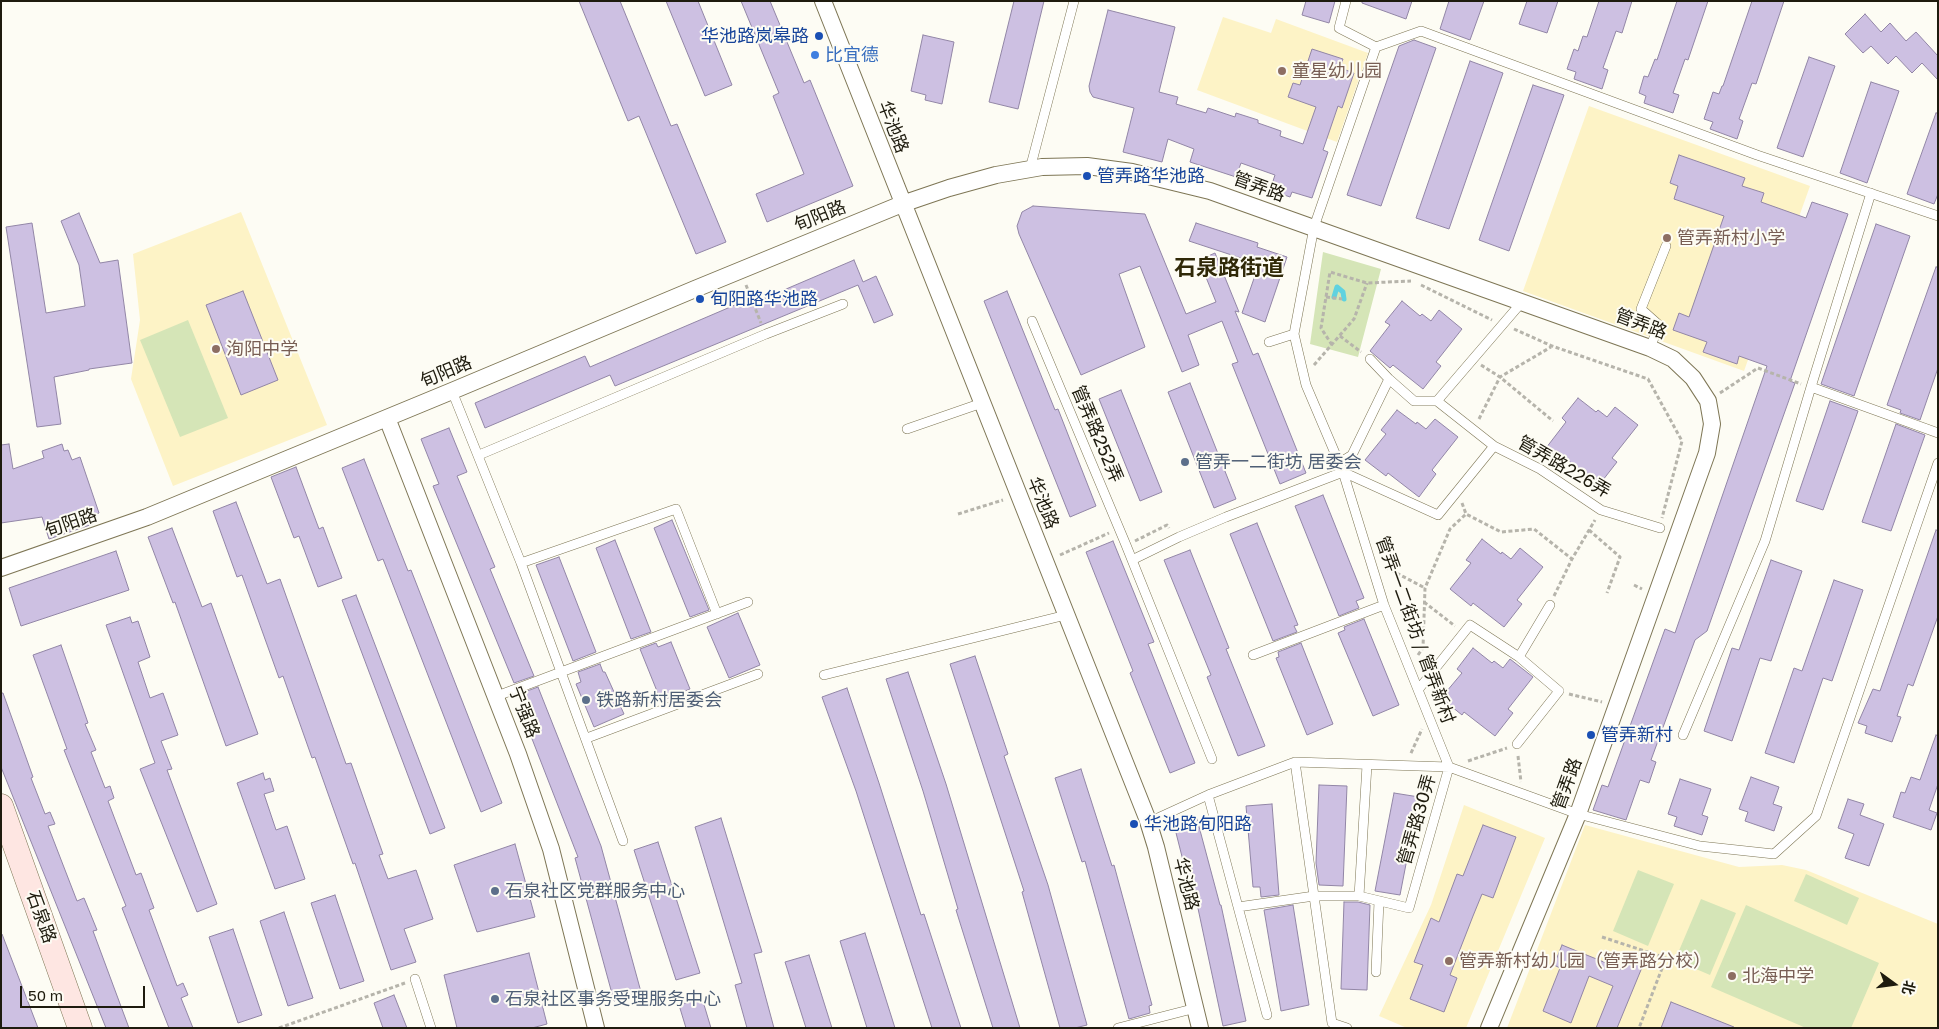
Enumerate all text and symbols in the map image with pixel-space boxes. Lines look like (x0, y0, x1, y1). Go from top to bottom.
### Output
place label: 华池路岚皋路 (701, 25, 809, 47)
marker: 华池路岚皋路 (813, 30, 825, 42)
place label: 比宜德 (825, 44, 879, 66)
marker: 比宜德 (809, 49, 821, 61)
place label: 童星幼儿园 (1292, 60, 1382, 82)
marker: 童星幼儿园 (1276, 65, 1288, 77)
street label: 华池路 (873, 98, 913, 156)
place label: 管弄路华池路 (1097, 165, 1205, 187)
street label: 管弄路 (1230, 168, 1288, 206)
marker: 管弄路华池路 (1081, 170, 1093, 182)
street label: 旬阳路 (791, 196, 849, 236)
place label: 管弄新村小学 (1677, 227, 1785, 249)
marker: 管弄新村小学 (1661, 232, 1673, 244)
district label: 石泉路街道 (1174, 255, 1284, 281)
place label: 旬阳路华池路 (710, 288, 818, 310)
marker: 旬阳路华池路 (694, 293, 706, 305)
street label: 管弄路 (1612, 304, 1670, 344)
place label: 洵阳中学 (226, 338, 298, 360)
marker: 洵阳中学 (210, 343, 222, 355)
street label: 旬阳路 (417, 352, 475, 392)
street label: 管弄路252弄 (1067, 382, 1127, 486)
street label: 管弄路226弄 (1514, 432, 1614, 502)
place label: 管弄一二街坊 居委会 (1195, 451, 1361, 473)
marker: 管弄一二街坊 居委会 (1179, 456, 1191, 468)
street label: 华池路 (1023, 474, 1063, 532)
street label: 旬阳路 (42, 504, 100, 542)
street label: 管弄一二街坊 / 管弄新村 (1371, 533, 1459, 727)
street label: 宁强路 (504, 683, 544, 741)
place label: 铁路新村居委会 (596, 689, 722, 711)
marker: 铁路新村居委会 (580, 694, 592, 706)
place label: 管弄新村 (1601, 724, 1673, 746)
marker: 管弄新村 (1585, 729, 1597, 741)
street label: 管弄路 (1548, 755, 1586, 813)
street label: 管弄路30弄 (1394, 772, 1440, 868)
place label: 华池路旬阳路 (1144, 813, 1252, 835)
marker: 华池路旬阳路 (1128, 818, 1140, 830)
street label: 华池路 (1169, 855, 1203, 913)
place label: 石泉社区党群服务中心 (505, 880, 685, 902)
marker: 石泉社区党群服务中心 (489, 885, 501, 897)
street label: 石泉路 (22, 888, 60, 946)
place label: 管弄新村幼儿园（管弄路分校） (1459, 950, 1711, 972)
marker: 管弄新村幼儿园（管弄路分校） (1443, 955, 1455, 967)
north arrow (1869, 959, 1919, 1009)
place label: 北海中学 (1742, 965, 1814, 987)
marker: 北海中学 (1726, 970, 1738, 982)
scale bar (22, 976, 148, 1008)
text: 北 (1899, 979, 1919, 997)
text: 50 m (28, 986, 63, 1004)
place label: 石泉社区事务受理服务中心 (505, 988, 721, 1010)
marker: 石泉社区事务受理服务中心 (489, 993, 501, 1005)

